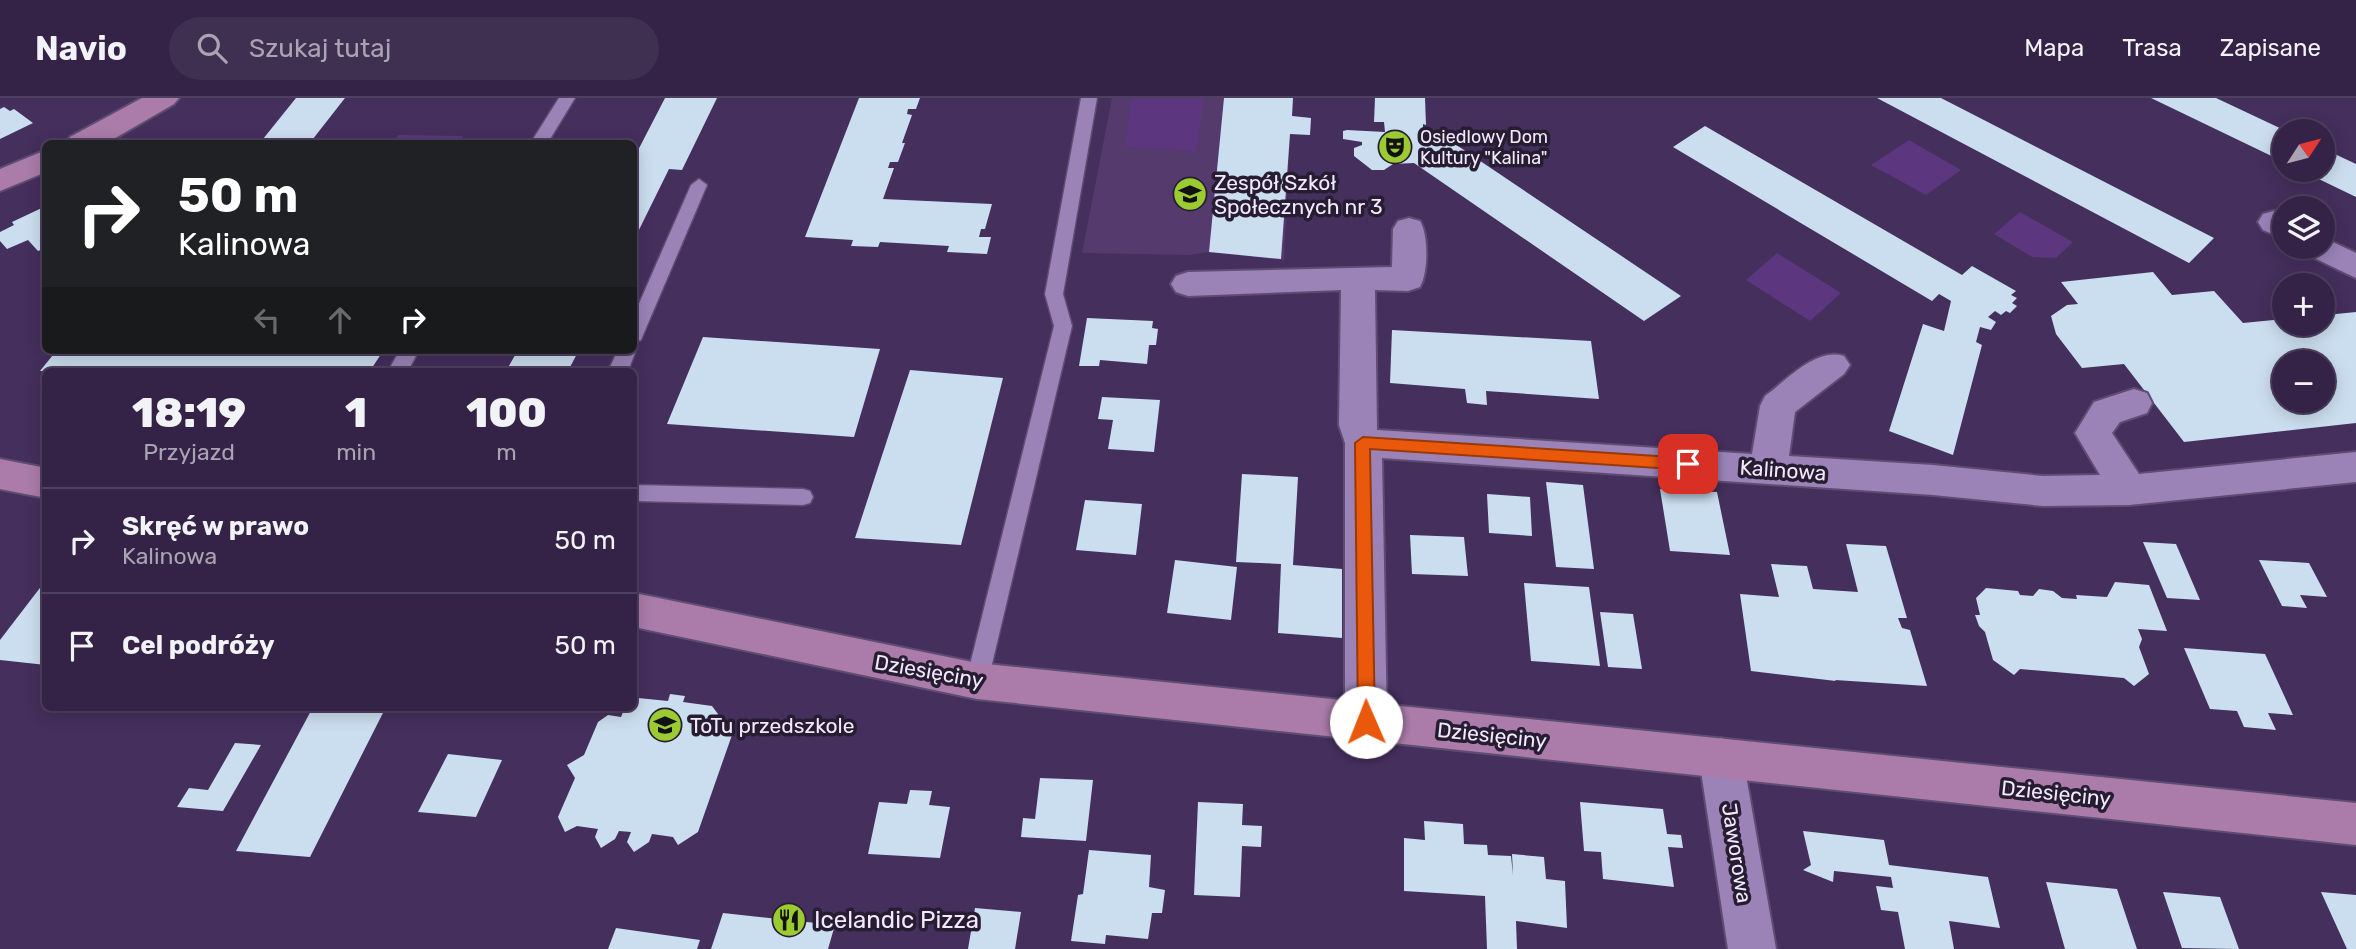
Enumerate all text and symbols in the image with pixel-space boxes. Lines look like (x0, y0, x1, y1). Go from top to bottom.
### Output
search box (169, 17, 659, 80)
text: Navio (35, 29, 127, 68)
icon: search (193, 29, 231, 67)
text: Szukaj tutaj (249, 33, 391, 64)
text: Mapa (2024, 34, 2084, 62)
text: Trasa (2122, 34, 2182, 62)
text: Zapisane (2220, 34, 2321, 62)
north arrow (2272, 119, 2334, 182)
map controls (2272, 119, 2335, 413)
place label: Osiedlowy Dom Kultury "Kalina" (1420, 126, 1548, 169)
theatre icon: Osiedlowy Dom Kultury "Kalina" (1376, 128, 1414, 166)
text: 50 m (178, 166, 298, 224)
icon: right (63, 168, 154, 259)
place label: Zespół Szkół Społecznych nr 3 (1214, 170, 1383, 219)
school or university icon: Zespół Szkół Społecznych nr 3 (1171, 175, 1209, 213)
button: layers (2272, 196, 2335, 259)
text: Kalinowa (178, 225, 310, 263)
button: + (2272, 273, 2335, 336)
icon: left (248, 301, 286, 339)
icon: ahead (321, 301, 359, 339)
icon: right (394, 301, 432, 339)
button: − (2272, 350, 2335, 413)
text: 18:19 (132, 388, 246, 438)
text: 1 (345, 388, 367, 438)
text: 100 (466, 388, 547, 438)
pin (1658, 434, 1718, 494)
text: Przyjazd (143, 438, 235, 466)
text: min (336, 438, 376, 466)
text: m (496, 438, 517, 466)
icon: arrive (1669, 445, 1707, 483)
street label: Kalinowa (1739, 455, 1827, 485)
text: Skręć w prawo (122, 511, 309, 542)
icon: right (63, 522, 101, 560)
text: 50 m (555, 525, 616, 556)
text: Kalinowa (122, 542, 217, 570)
icon: arrive (63, 627, 101, 665)
text: Cel podróży (122, 630, 275, 661)
text: 50 m (555, 630, 616, 661)
street label: Dziesięciny (873, 649, 986, 693)
position arrow (1329, 685, 1403, 759)
school or university icon: ToTu przedszkole (646, 706, 684, 744)
place label: ToTu przedszkole (690, 713, 854, 738)
street label: Dziesięciny (1436, 717, 1549, 753)
street label: Dziesięciny (2000, 775, 2113, 811)
street label: Jaworowa (1717, 801, 1757, 905)
restaurant icon: Icelandic Pizza (770, 901, 808, 939)
place label: Icelandic Pizza (814, 906, 979, 934)

